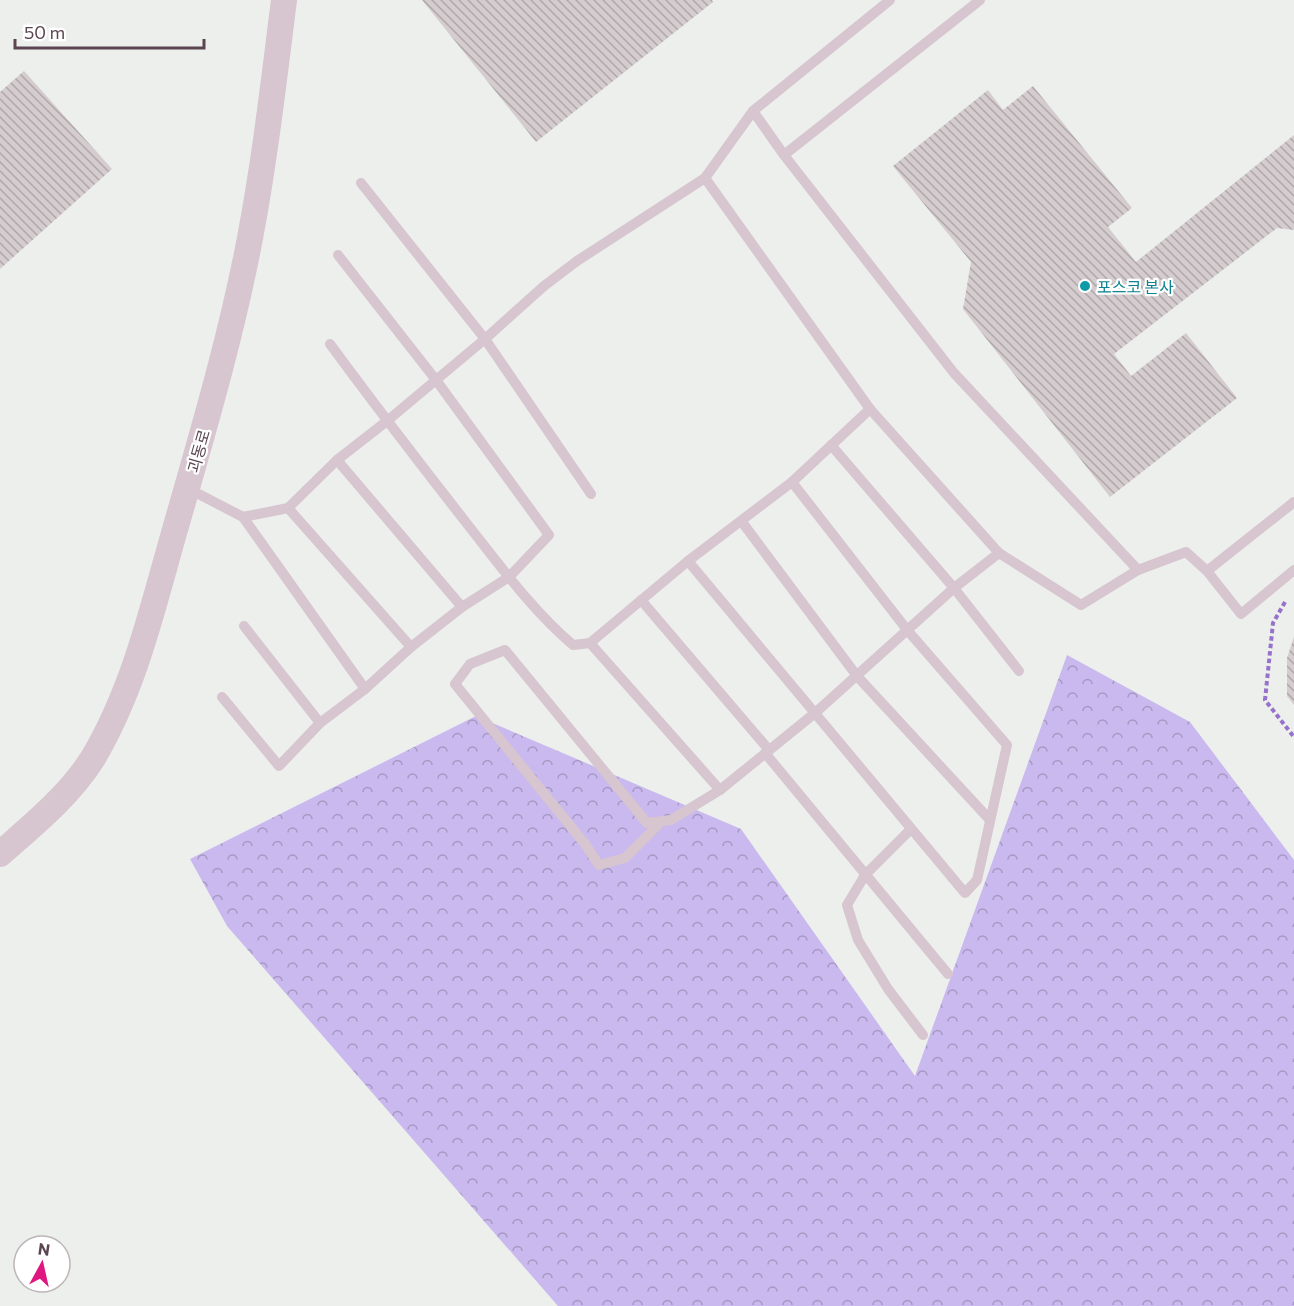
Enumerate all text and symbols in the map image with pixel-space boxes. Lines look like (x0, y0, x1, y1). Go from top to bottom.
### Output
scale bar (15, 12, 204, 50)
text: 50 m (24, 21, 65, 43)
place label: 포스코 본사 (1097, 277, 1174, 296)
marker: 포스코 본사 (1078, 279, 1092, 293)
street label: 괴동로 (183, 427, 213, 475)
north arrow (12, 1234, 72, 1294)
text: N (37, 1238, 51, 1259)

